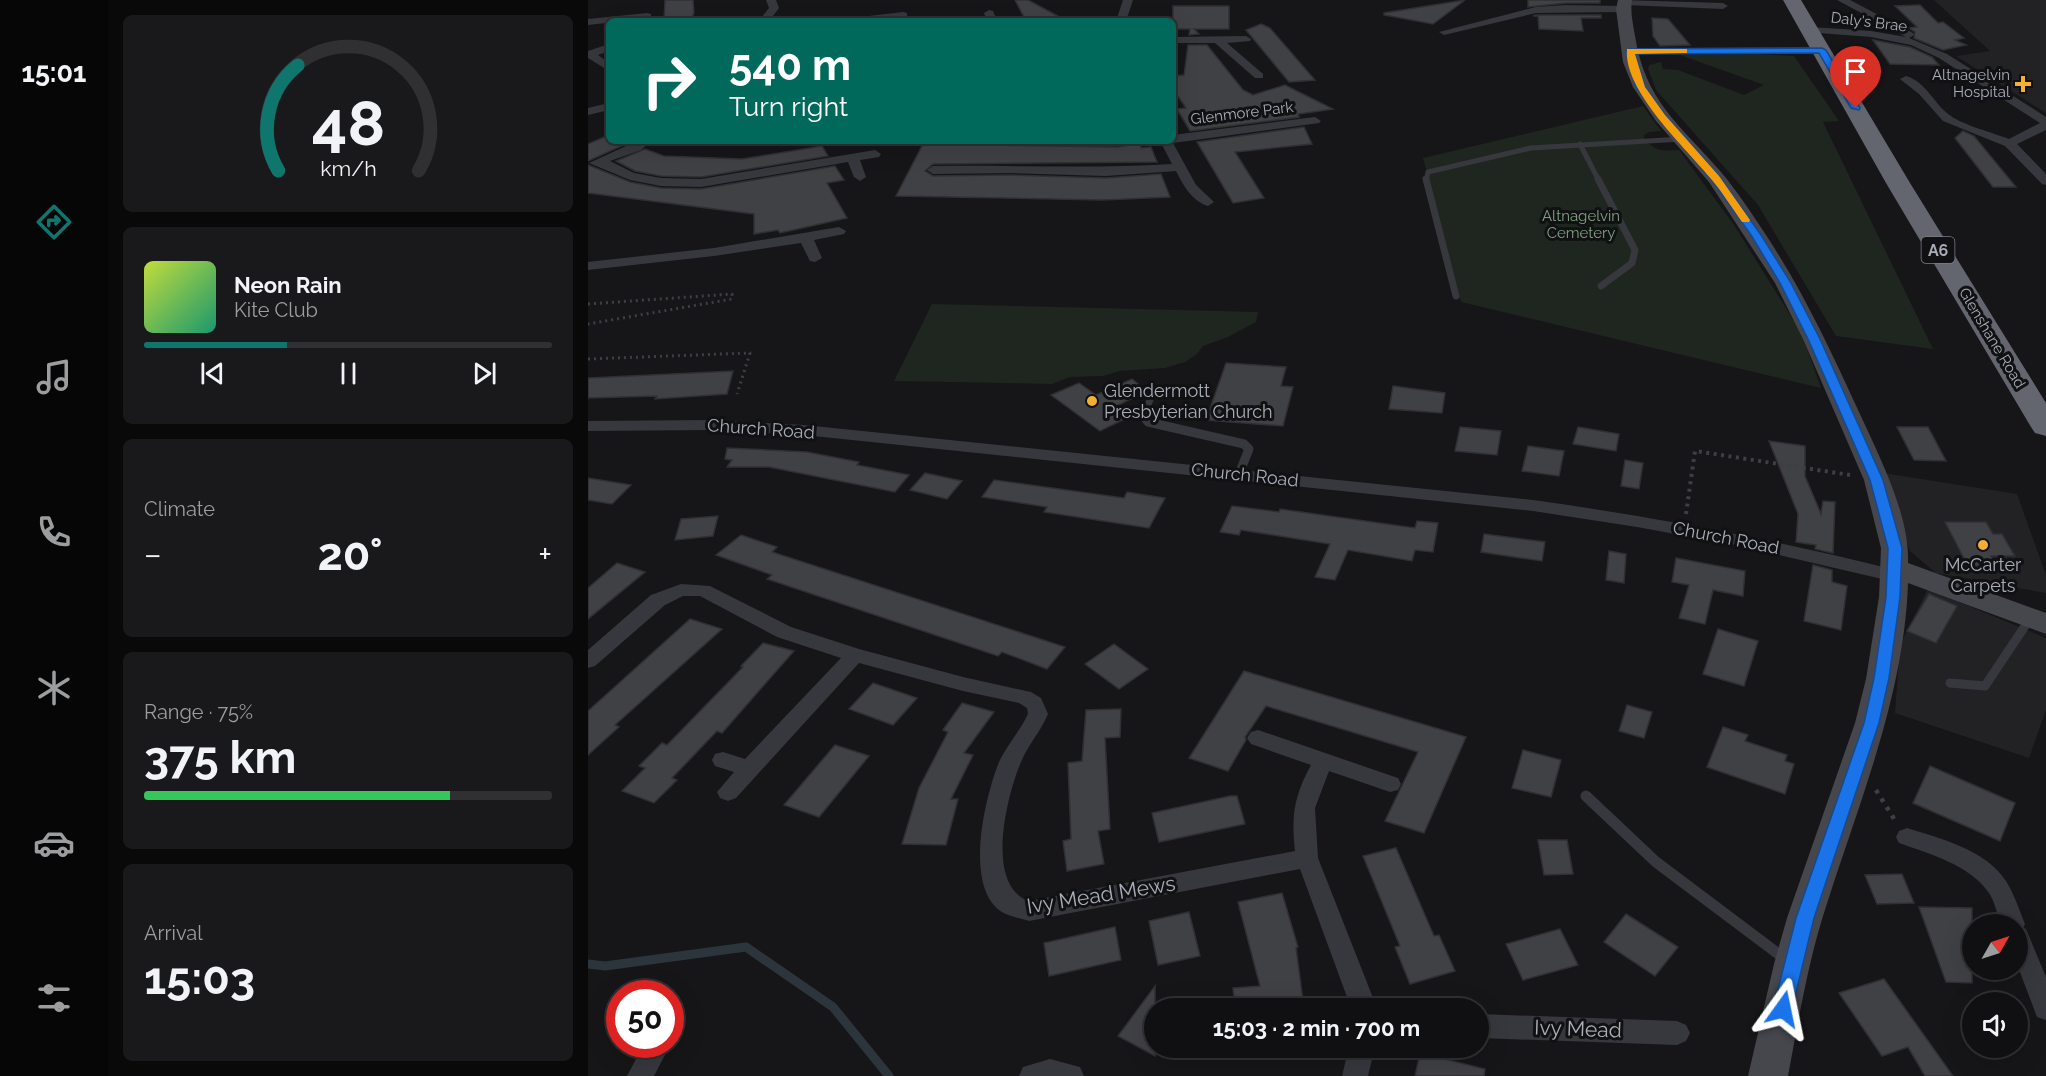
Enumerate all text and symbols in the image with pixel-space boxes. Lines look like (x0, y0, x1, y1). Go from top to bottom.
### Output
street label: Daly's Brae (1830, 8, 1908, 36)
text: 540 m (729, 41, 851, 90)
icon: right (630, 42, 708, 120)
pin (1830, 46, 1881, 108)
icon: arrive (1839, 55, 1872, 88)
text: 15:01 (22, 57, 86, 88)
place label: Altnagelvin Hospital (1932, 66, 2011, 101)
marker: Altnagelvin Hospital (2014, 75, 2032, 93)
text: 48 (311, 86, 385, 160)
text: Turn right (729, 91, 848, 122)
street label: Glenmore Park (1190, 98, 1294, 128)
text: km/h (320, 156, 376, 181)
icon: directions (33, 201, 75, 243)
park label: Altnagelvin Cemetery (1542, 207, 1620, 242)
road number: A6 (1922, 237, 1954, 263)
text: Neon Rain (234, 272, 342, 298)
street label: Glenshane Road (1955, 285, 2029, 391)
text: Kite Club (234, 298, 318, 322)
icon: music (33, 356, 75, 398)
icon: previous (196, 357, 229, 390)
icon: pause (332, 357, 365, 390)
icon: next (468, 357, 501, 390)
place label: Glendermott Presbyterian Church (1104, 380, 1273, 422)
marker: Glendermott Presbyterian Church (1085, 394, 1099, 408)
street label: Church Road (707, 414, 815, 443)
street label: Church Road (1190, 458, 1300, 491)
text: Climate (144, 497, 215, 521)
icon: phone (33, 511, 75, 553)
street label: Church Road (1671, 517, 1781, 558)
text: 20° (317, 528, 383, 581)
text: − (144, 535, 162, 574)
text: + (538, 535, 552, 574)
marker: McCarter Carpets (1976, 538, 1990, 552)
place label: McCarter Carpets (1945, 554, 2022, 596)
icon: climate (33, 667, 75, 709)
text: Range · 75% (144, 700, 253, 724)
text: 375 km (144, 731, 296, 784)
icon: car (33, 822, 75, 864)
street label: Ivy Mead Mews (1025, 870, 1177, 919)
north arrow (1962, 914, 2028, 980)
map controls (1962, 914, 2028, 1058)
text: Arrival (144, 921, 203, 945)
text: 15:03 (144, 952, 255, 1005)
icon: filters (33, 977, 75, 1019)
position arrow (1751, 977, 1815, 1041)
speed limit sign: 50 (606, 980, 684, 1058)
button: sound (1962, 992, 2028, 1058)
street label: Ivy Mead (1534, 1014, 1622, 1043)
text: 15:03 · 2 min · 700 m (1213, 1015, 1420, 1041)

